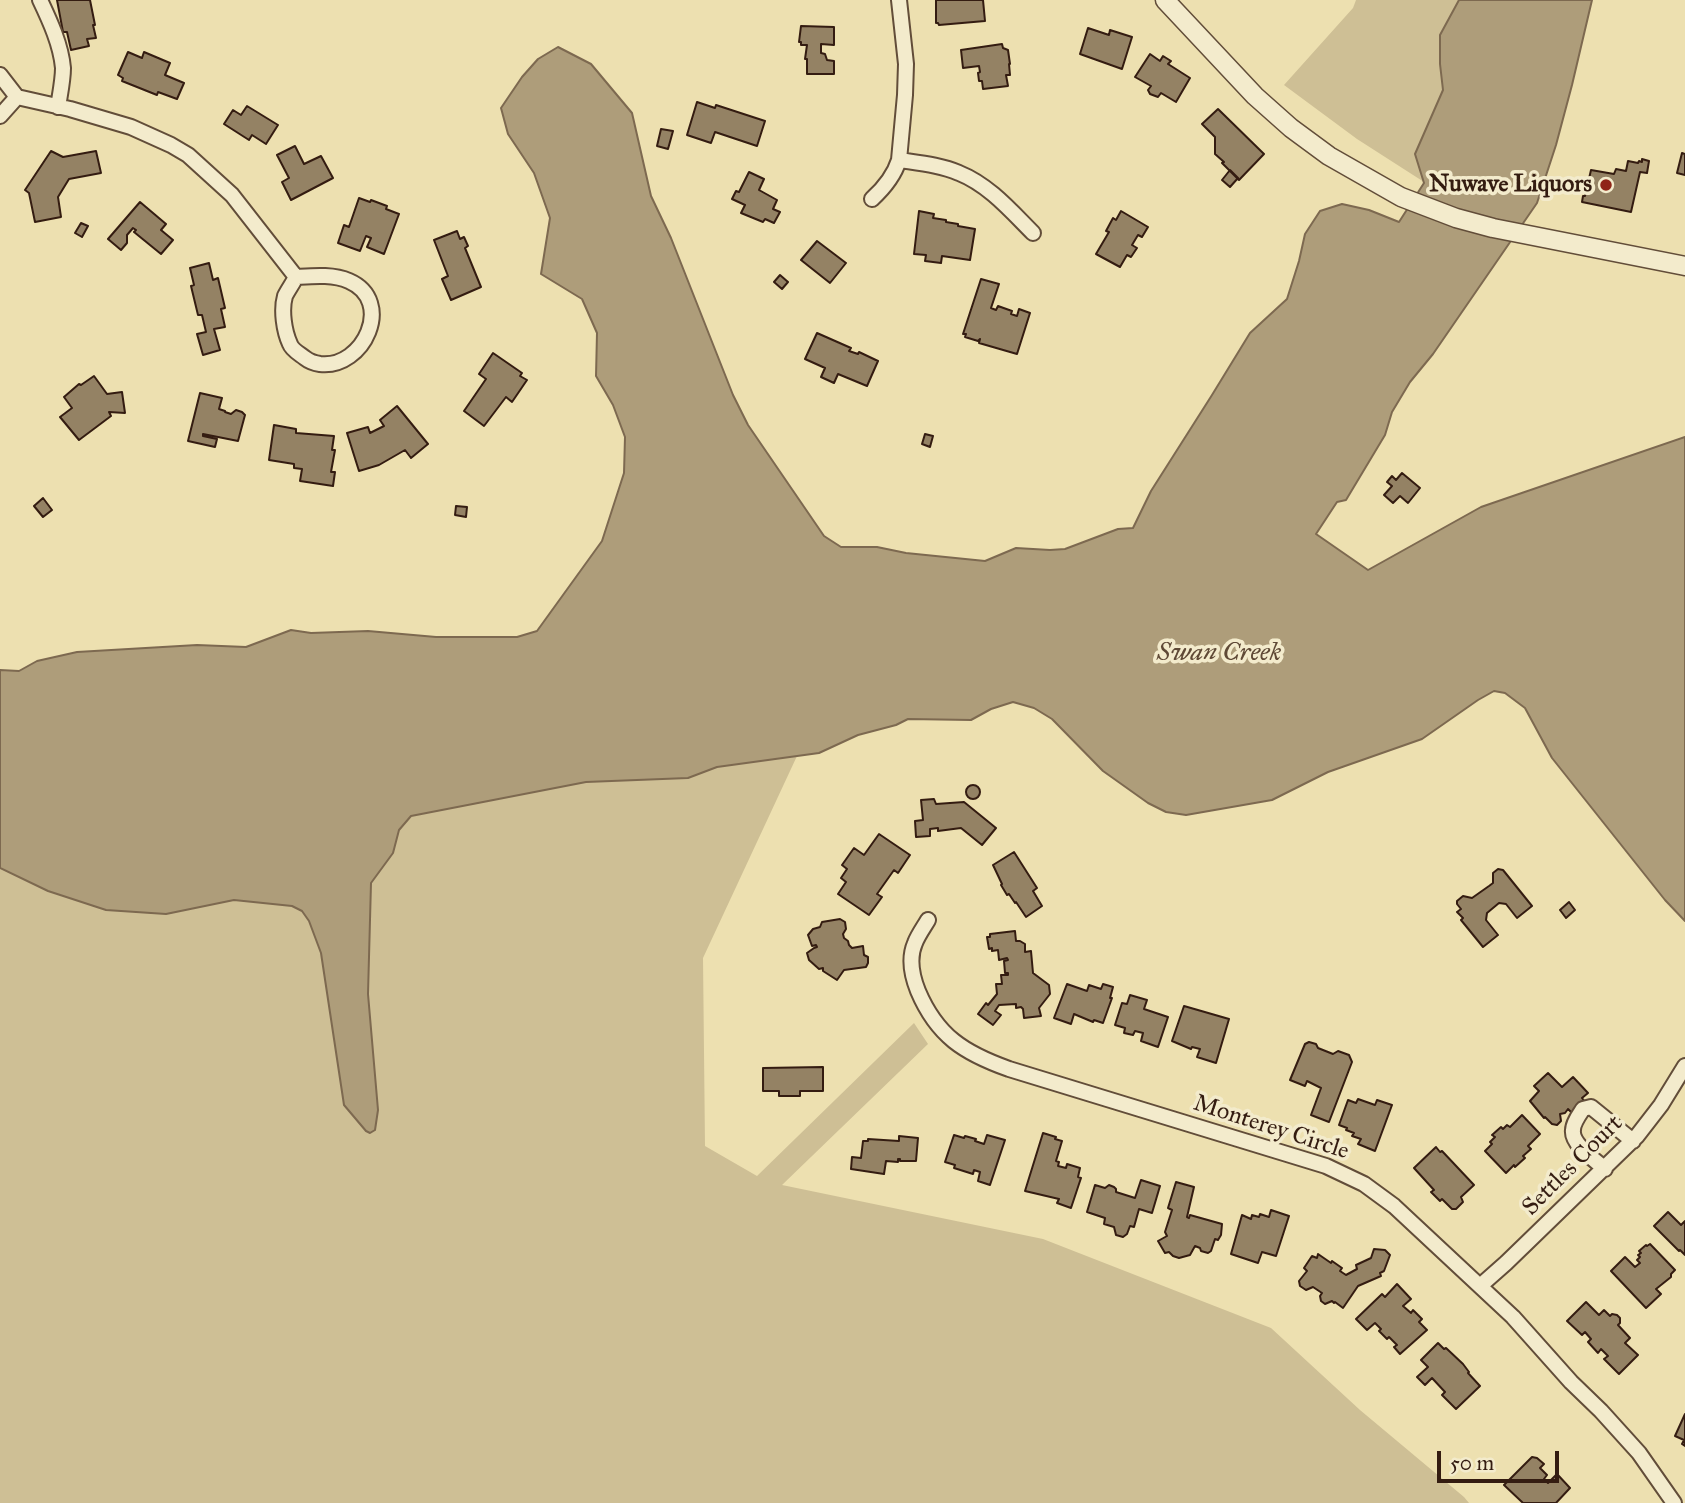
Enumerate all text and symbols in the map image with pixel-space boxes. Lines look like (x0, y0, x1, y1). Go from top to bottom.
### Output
place label: Nuwave Liquors (1429, 171, 1592, 199)
marker: Nuwave Liquors (1598, 177, 1614, 193)
water label: Swan Creek (1157, 638, 1281, 670)
street label: Monterey Circle (1190, 1089, 1352, 1167)
street label: Settles Court (1517, 1110, 1629, 1222)
scale bar (1440, 1436, 1562, 1480)
text: 50 m (1450, 1450, 1494, 1476)

